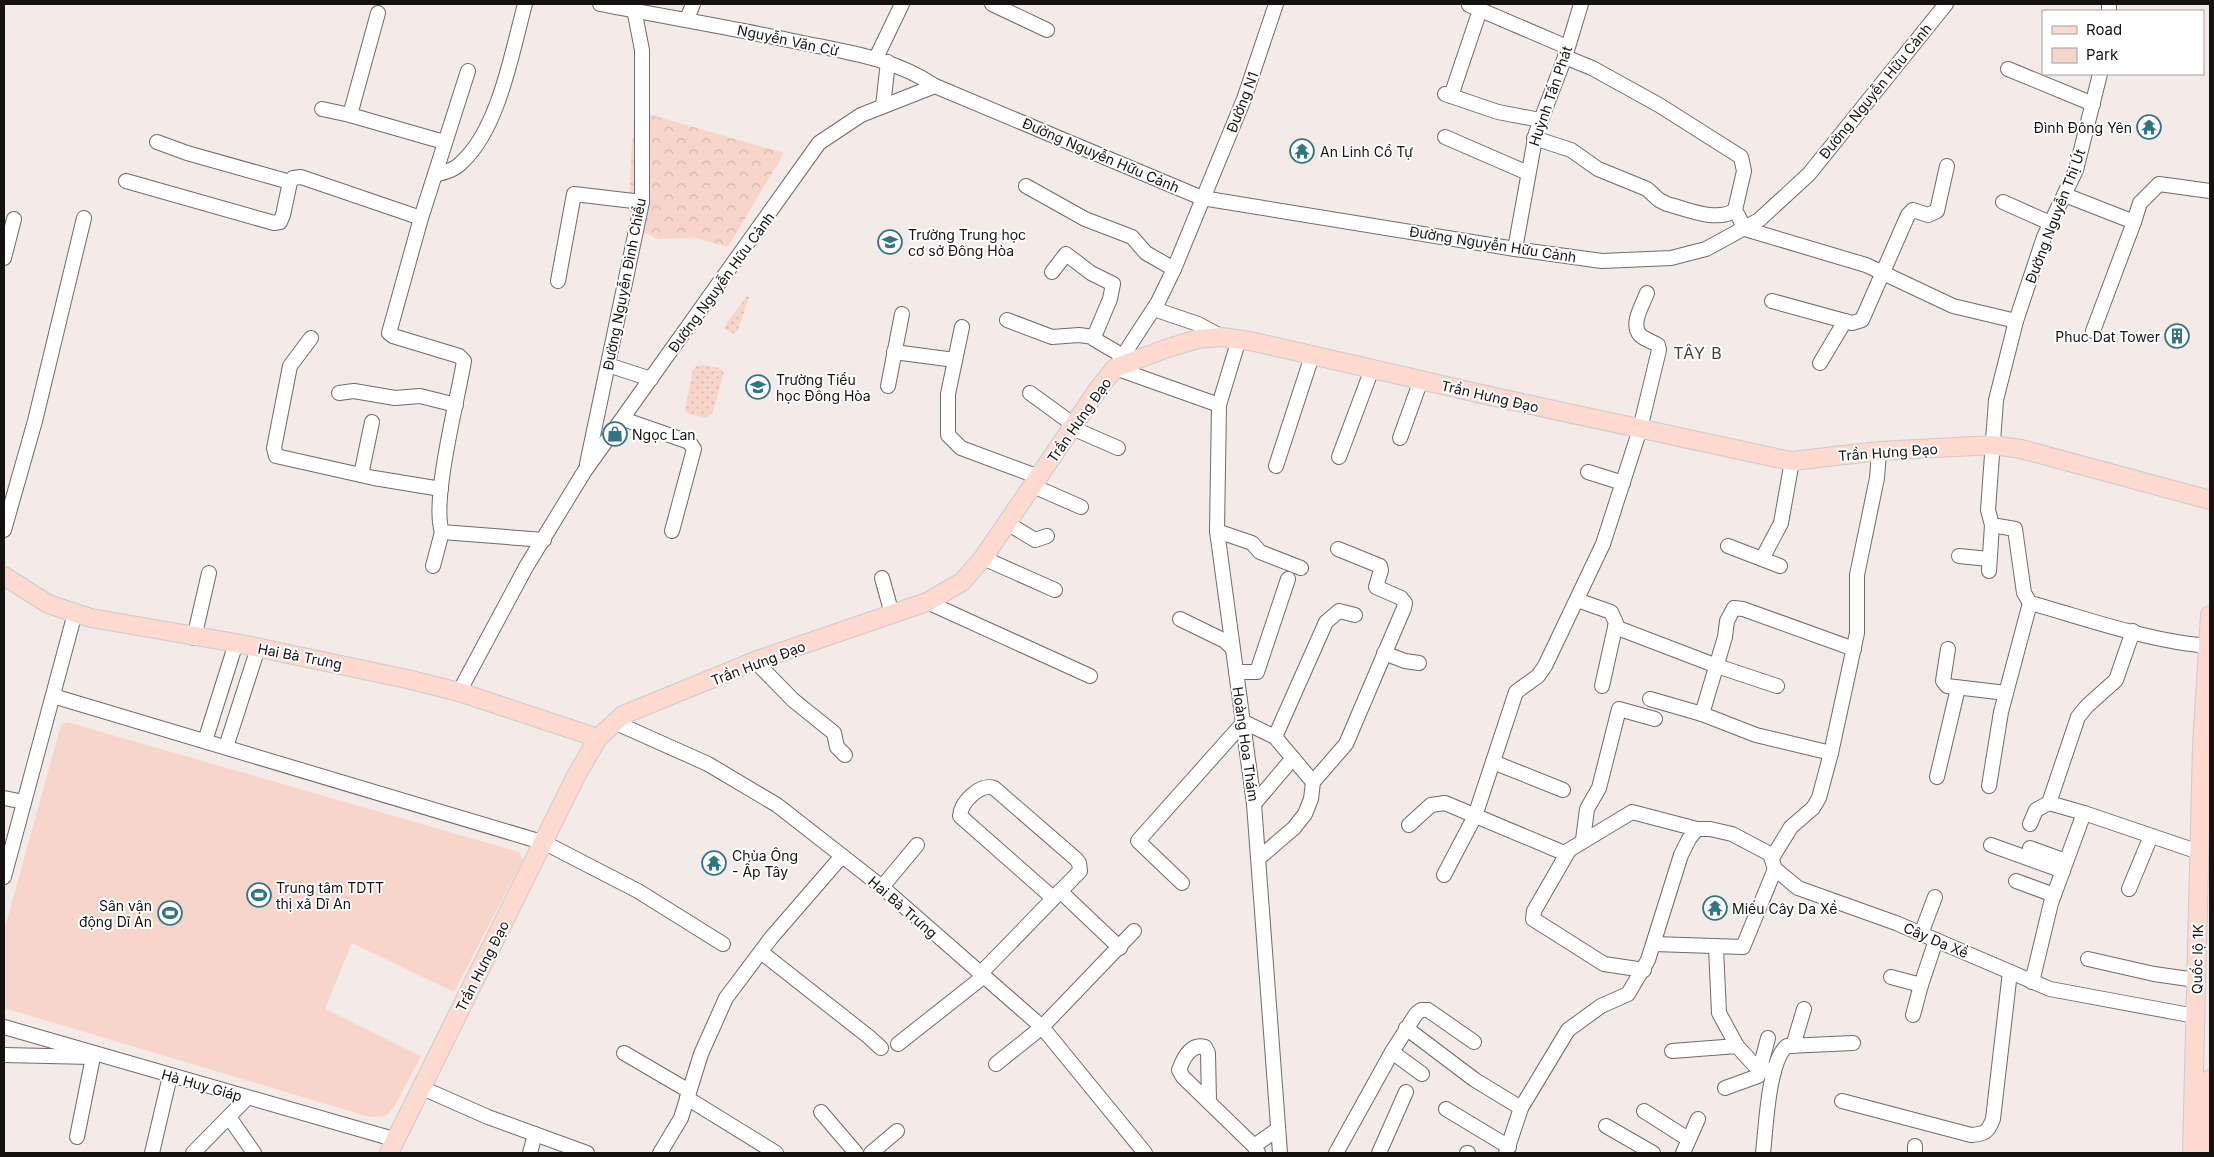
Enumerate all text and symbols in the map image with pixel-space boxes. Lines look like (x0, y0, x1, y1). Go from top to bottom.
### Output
legend (2042, 10, 2204, 75)
street label: Đường Nguyễn Hữu Cảnh (1815, 20, 1935, 162)
text: Road (2086, 20, 2122, 39)
street label: Nguyễn Văn Cừ (736, 21, 841, 59)
street label: Huỳnh Tấn Phát (1525, 43, 1575, 148)
text: Park (2086, 45, 2119, 64)
street label: Đường N1 (1223, 69, 1261, 135)
street label: Đường Nguyễn Hữu Cảnh (1020, 114, 1182, 196)
temple icon: Đình Đông Yên (2136, 114, 2162, 140)
place label: Đình Đông Yên (2034, 119, 2132, 136)
temple icon: An Linh Cổ Tự (1289, 138, 1315, 164)
place label: An Linh Cổ Tự (1320, 143, 1413, 160)
street label: Đường Nguyễn Thị Út (2022, 146, 2089, 286)
street label: Đường Nguyễn Đình Chiểu (599, 196, 649, 372)
street label: Đường Nguyễn Hữu Cảnh (665, 209, 777, 355)
street label: Đường Nguyễn Hữu Cảnh (1408, 222, 1578, 266)
place label: Trường Trung học cơ sở Đông Hòa (908, 226, 1026, 259)
school or university icon: Trường Trung học cơ sở Đông Hòa (877, 229, 903, 255)
building icon: Phuc Dat Tower (2164, 323, 2190, 349)
place label: Phuc Dat Tower (2055, 328, 2160, 345)
district label: TÂY B (1673, 343, 1723, 363)
place label: Trường Tiểu học Đông Hòa (776, 371, 871, 404)
school or university icon: Trường Tiểu học Đông Hòa (745, 374, 771, 400)
street label: Trần Hưng Đạo (1043, 374, 1115, 466)
street label: Trần Hưng Đạo (1439, 376, 1541, 416)
shop icon: Ngọc Lan (602, 421, 628, 447)
place label: Ngọc Lan (632, 426, 696, 443)
street label: Trần Hưng Đạo (1838, 440, 1938, 464)
street label: Trần Hưng Đạo (708, 637, 808, 689)
street label: Hai Bà Trưng (256, 639, 344, 673)
street label: Hoàng Hoa Thám (1230, 685, 1262, 803)
place label: Chùa Ông - Ấp Tây (732, 847, 798, 880)
temple icon: Chùa Ông - Ấp Tây (701, 850, 727, 876)
street label: Hai Bà Trưng (865, 873, 941, 941)
place label: Trung tâm TDTT thị xã Dĩ An (276, 879, 384, 912)
sports icon: Trung tâm TDTT thị xã Dĩ An (246, 882, 272, 908)
temple icon: Miếu Cây Da Xề (1702, 895, 1728, 921)
place label: Sân vận động Dĩ An (79, 897, 152, 930)
sports icon: Sân vận động Dĩ An (157, 900, 183, 926)
place label: Miếu Cây Da Xề (1732, 900, 1837, 917)
street label: Trần Hưng Đạo (452, 918, 512, 1014)
street label: Cây Da Xề (1901, 919, 1971, 961)
street label: Quốc lộ 1K (2188, 923, 2206, 994)
street label: Hà Huy Giáp (160, 1065, 244, 1105)

